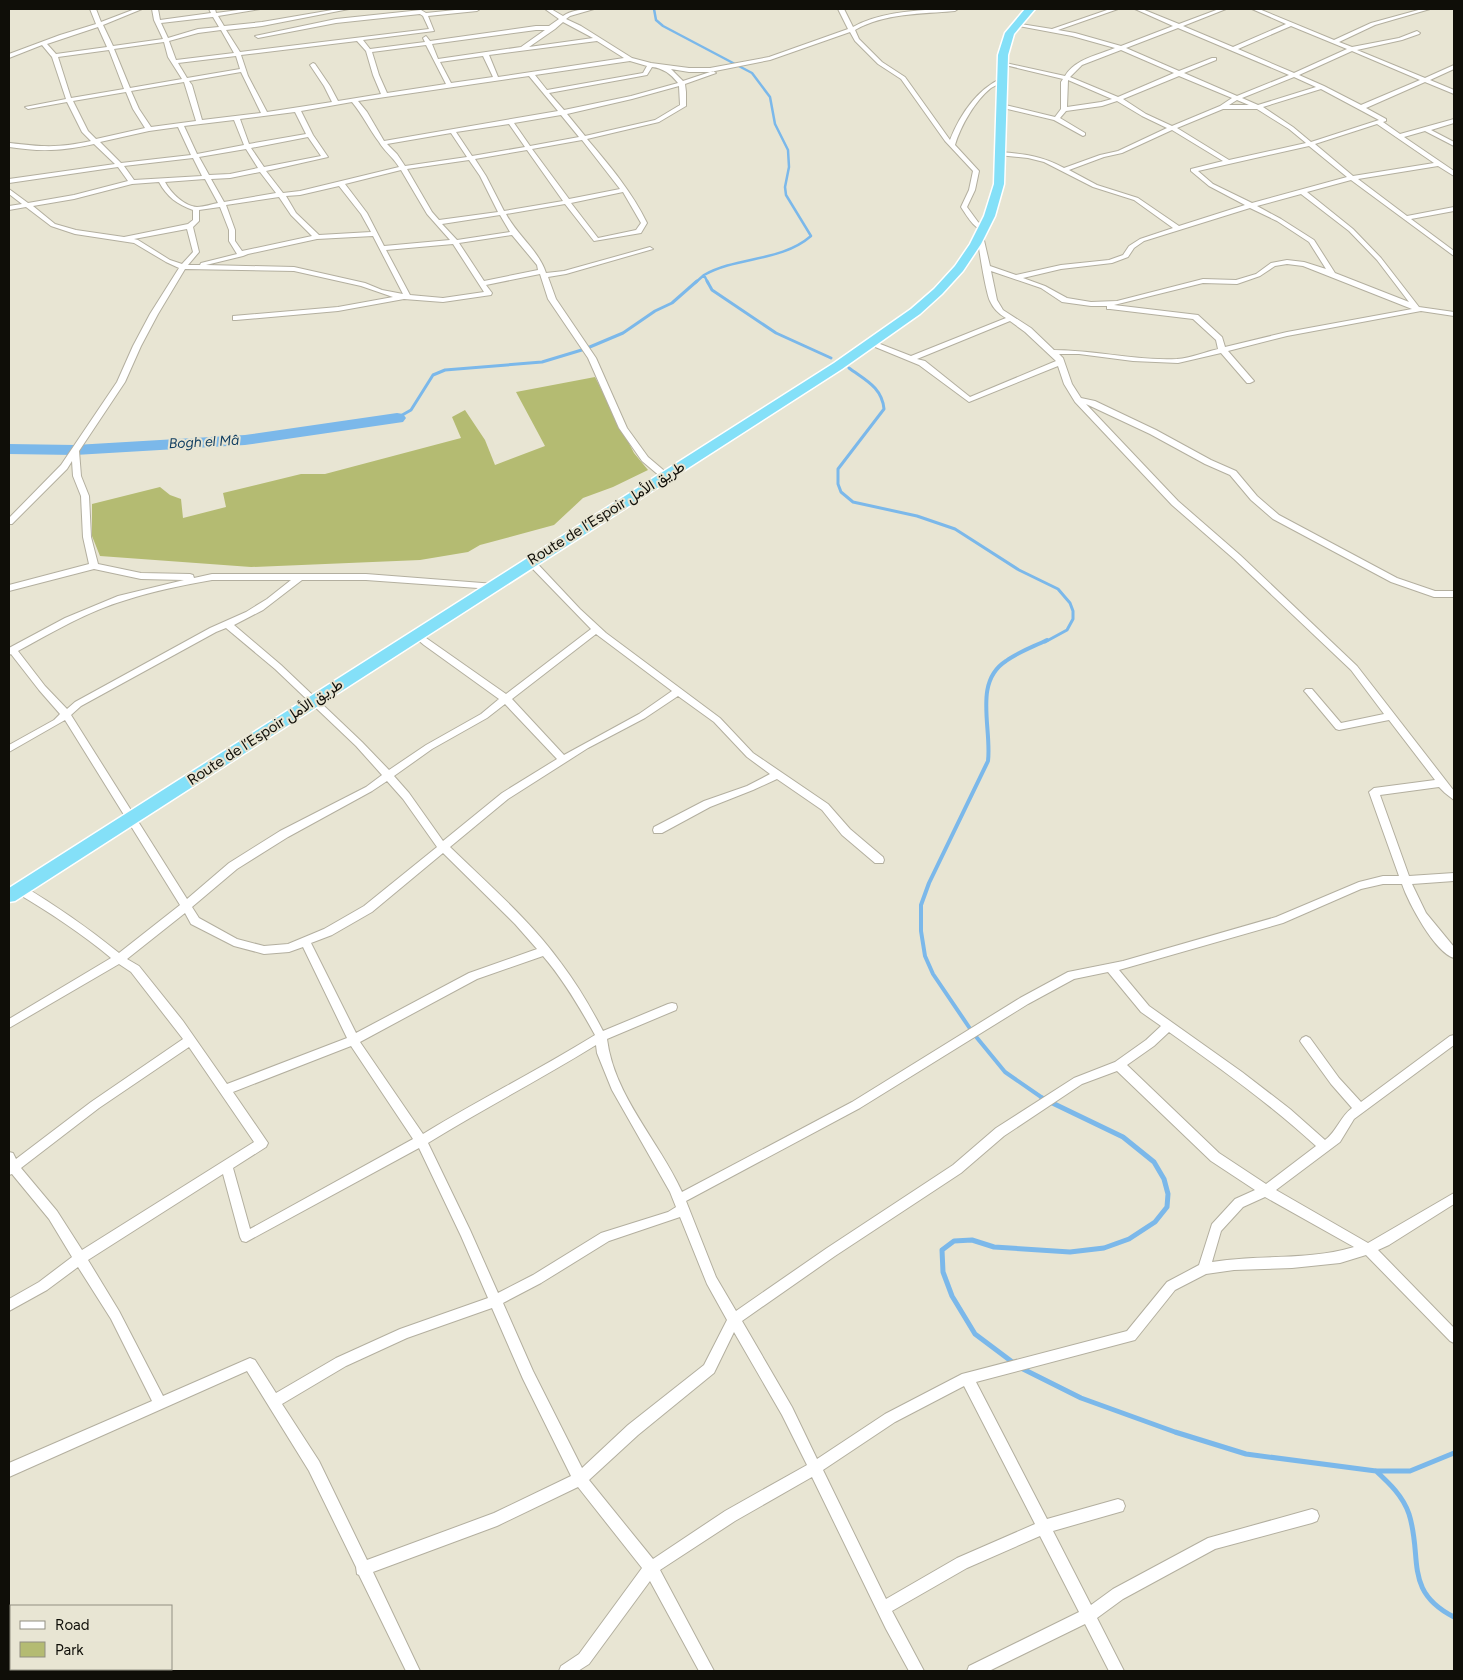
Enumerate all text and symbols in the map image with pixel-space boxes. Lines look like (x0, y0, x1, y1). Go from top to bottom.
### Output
water label: Bogh el Mâ (168, 432, 240, 452)
street label: Route de l’Espoir طريق الأمل (524, 457, 689, 570)
street label: Route de l’Espoir طريق الأمل (184, 675, 347, 790)
legend (10, 1605, 172, 1670)
text: Road (55, 1616, 90, 1634)
text: Park (55, 1641, 84, 1659)

